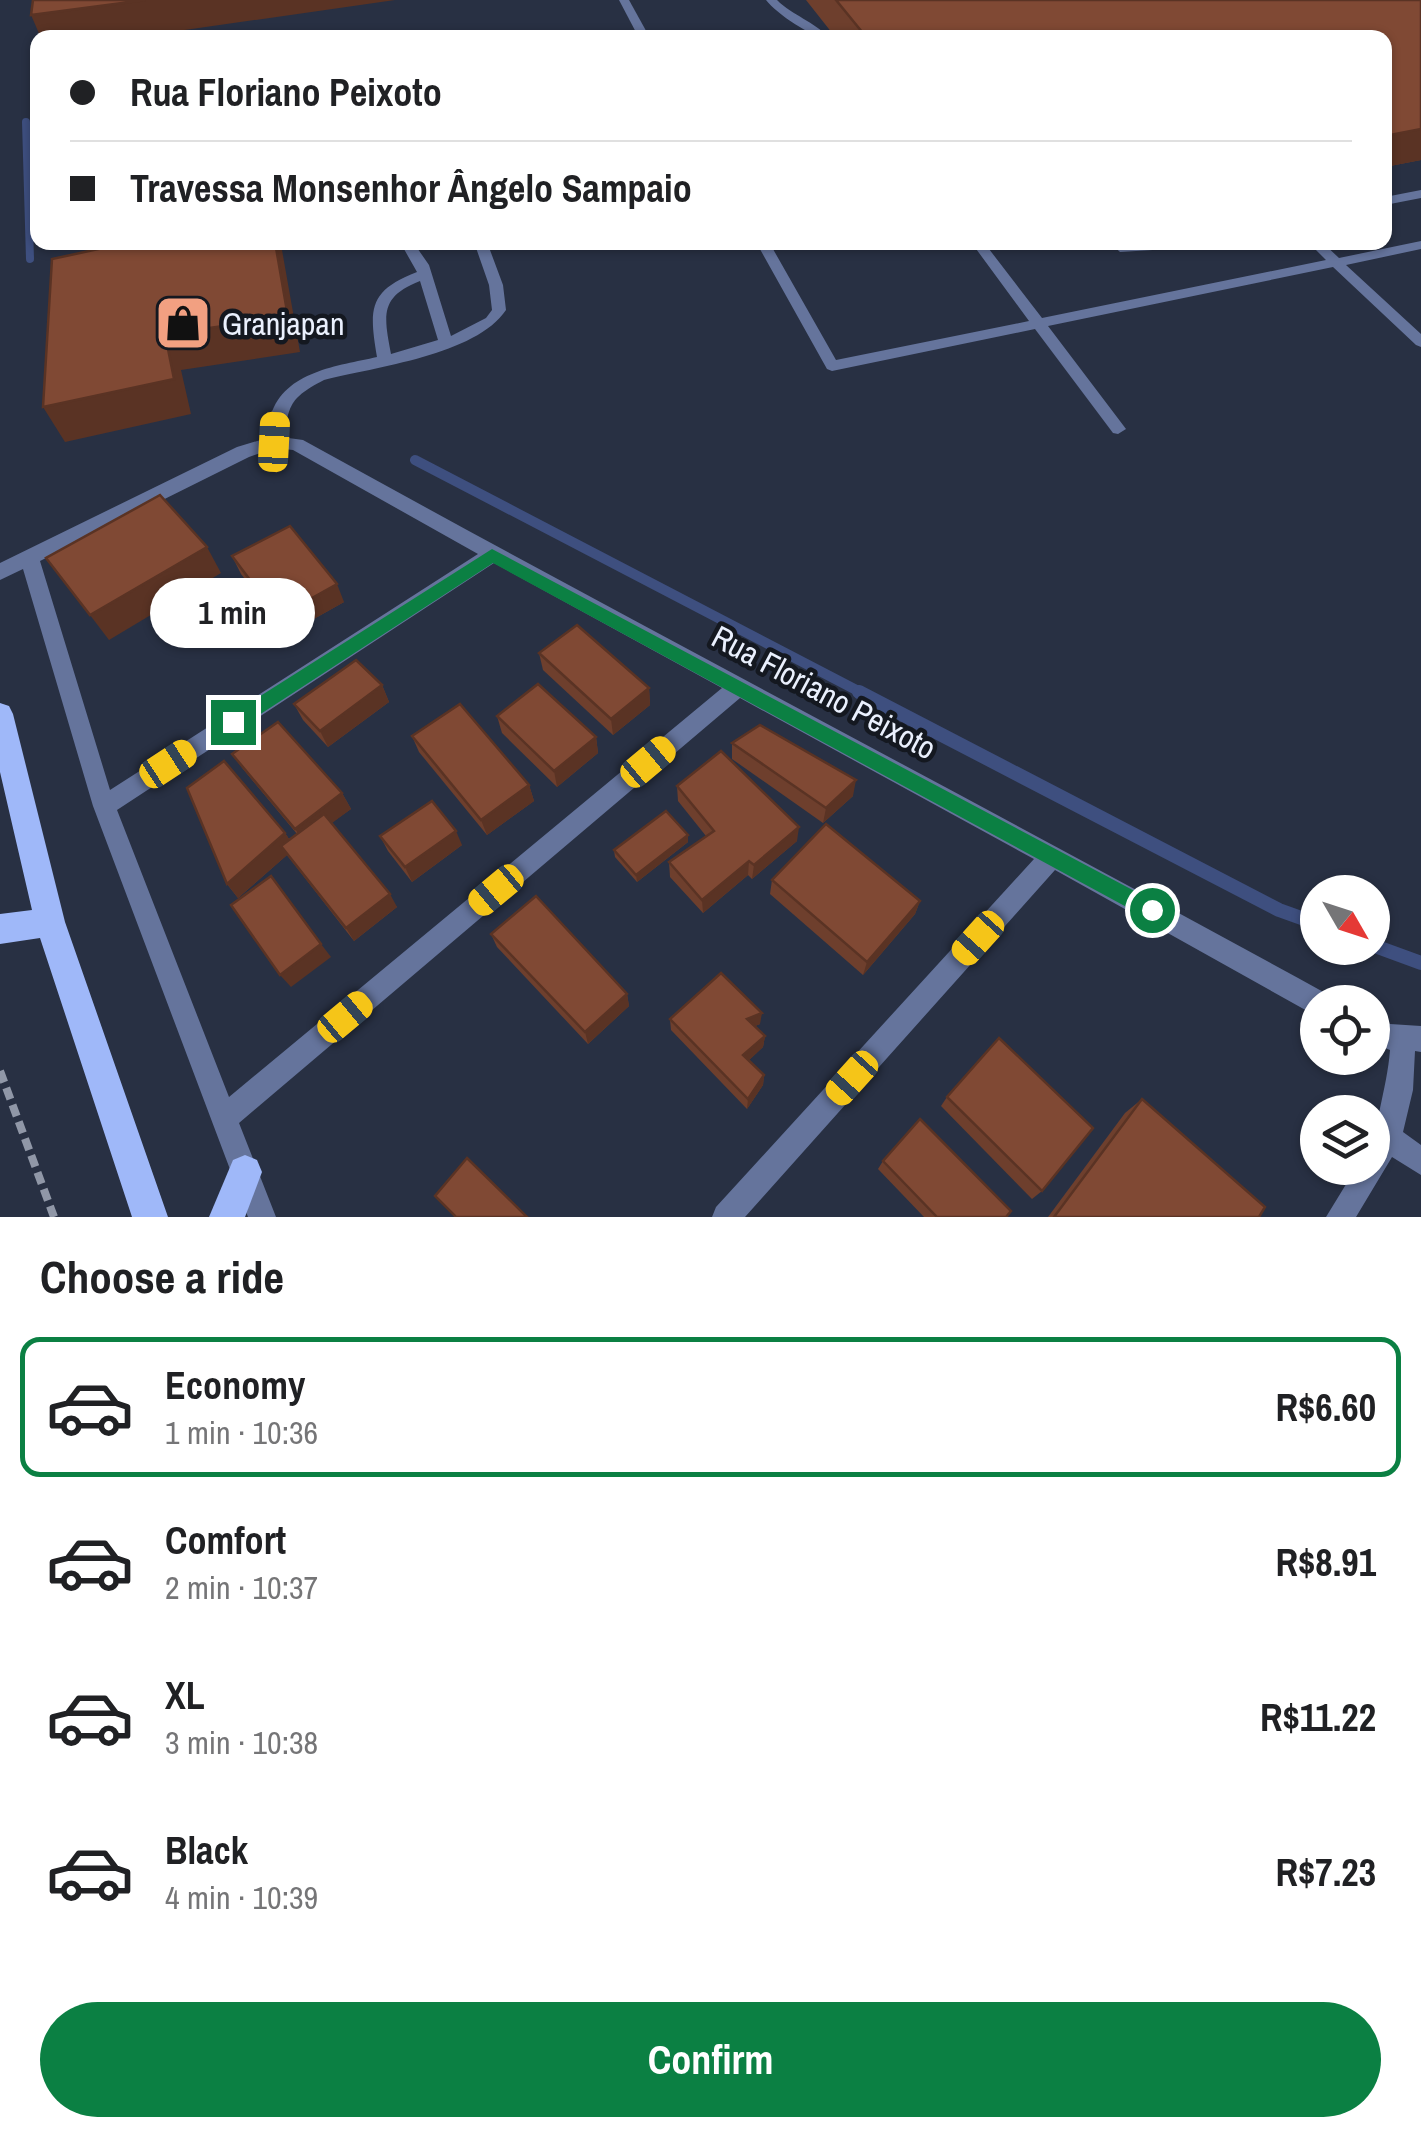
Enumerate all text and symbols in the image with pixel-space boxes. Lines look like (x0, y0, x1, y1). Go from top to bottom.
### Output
text: Rua Floriano Peixoto (130, 67, 442, 118)
text: Travessa Monsenhor Ângelo Sampaio (130, 163, 692, 214)
shop icon: Granjapan (153, 293, 213, 353)
place label: Granjapan (222, 302, 345, 345)
car (257, 411, 291, 473)
callout: 1 min (150, 577, 316, 647)
text: 1 min (198, 591, 267, 634)
street label: Rua Floriano Peixoto (704, 615, 944, 769)
route end (211, 700, 256, 745)
car (615, 731, 681, 793)
car (135, 735, 201, 793)
car (463, 859, 529, 921)
north arrow (1300, 875, 1390, 965)
map controls (1300, 875, 1390, 1185)
route start (1130, 888, 1175, 933)
car (947, 906, 1009, 970)
button: locate (1300, 985, 1390, 1075)
car (312, 986, 378, 1048)
car (821, 1046, 883, 1110)
button: layers (1300, 1095, 1390, 1185)
text: Choose a ride (40, 1246, 284, 1307)
text: Economy (165, 1360, 305, 1411)
icon: car (45, 1362, 135, 1452)
text: R$6.60 (1276, 1382, 1376, 1433)
text: 1 min · 10:36 (165, 1411, 318, 1454)
text: Comfort (165, 1515, 286, 1566)
icon: car (45, 1517, 135, 1607)
text: R$8.91 (1276, 1537, 1376, 1588)
text: 2 min · 10:37 (165, 1566, 318, 1609)
text: XL (165, 1670, 205, 1721)
icon: car (45, 1672, 135, 1762)
text: R$11.22 (1260, 1692, 1376, 1743)
text: 3 min · 10:38 (165, 1721, 318, 1764)
text: Black (165, 1825, 248, 1876)
icon: car (45, 1827, 135, 1917)
text: R$7.23 (1276, 1847, 1376, 1898)
text: 4 min · 10:39 (165, 1876, 318, 1919)
button: Confirm (40, 2002, 1381, 2117)

